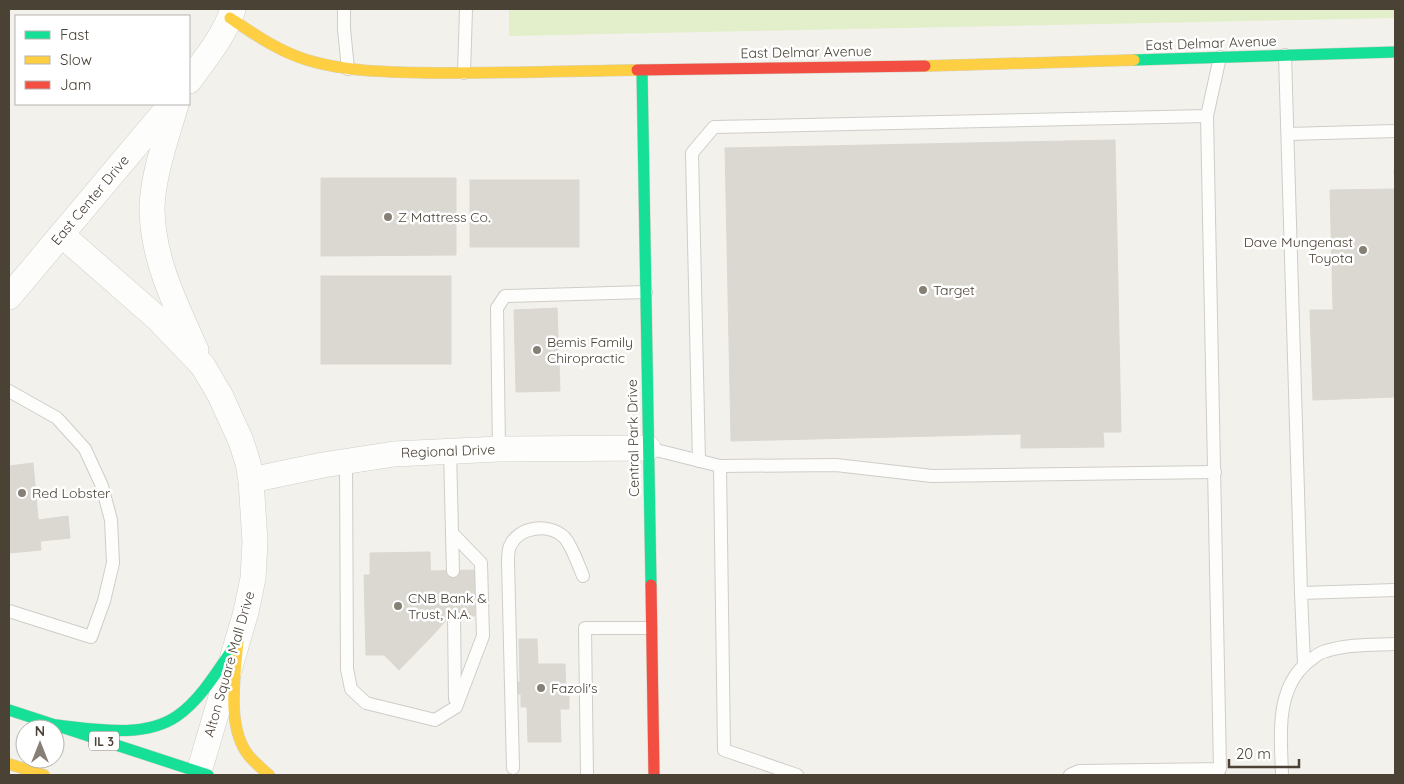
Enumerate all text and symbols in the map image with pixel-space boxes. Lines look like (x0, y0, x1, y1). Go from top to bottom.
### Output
legend (15, 15, 190, 105)
text: Fast (60, 25, 89, 44)
street label: East Delmar Avenue (1145, 32, 1277, 54)
street label: East Delmar Avenue (740, 42, 872, 62)
text: Slow (60, 50, 92, 69)
text: Jam (60, 75, 91, 94)
street label: East Center Drive (47, 151, 133, 249)
place label: Z Mattress Co. (398, 208, 490, 226)
marker: Z Mattress Co. (382, 211, 394, 223)
place label: Dave Mungenast Toyota (1244, 233, 1353, 267)
marker: Dave Mungenast Toyota (1357, 244, 1369, 256)
place label: Target (933, 281, 975, 299)
marker: Target (917, 284, 929, 296)
place label: Bemis Family Chiropractic (547, 333, 633, 367)
marker: Bemis Family Chiropractic (531, 344, 543, 356)
street label: Central Park Drive (623, 379, 643, 497)
street label: Regional Drive (400, 440, 496, 462)
place label: Red Lobster (32, 484, 111, 502)
marker: Red Lobster (16, 487, 28, 499)
street label: Alton Square Mall Drive (200, 589, 258, 739)
place label: CNB Bank & Trust, N.A. (408, 589, 487, 623)
marker: CNB Bank & Trust, N.A. (392, 600, 404, 612)
place label: Fazoli's (551, 679, 598, 697)
marker: Fazoli's (535, 682, 547, 694)
north arrow (15, 719, 65, 769)
text: N (35, 722, 45, 740)
road number: IL 3 (89, 731, 119, 750)
scale bar (1229, 736, 1299, 768)
text: 20 m (1236, 744, 1271, 763)

